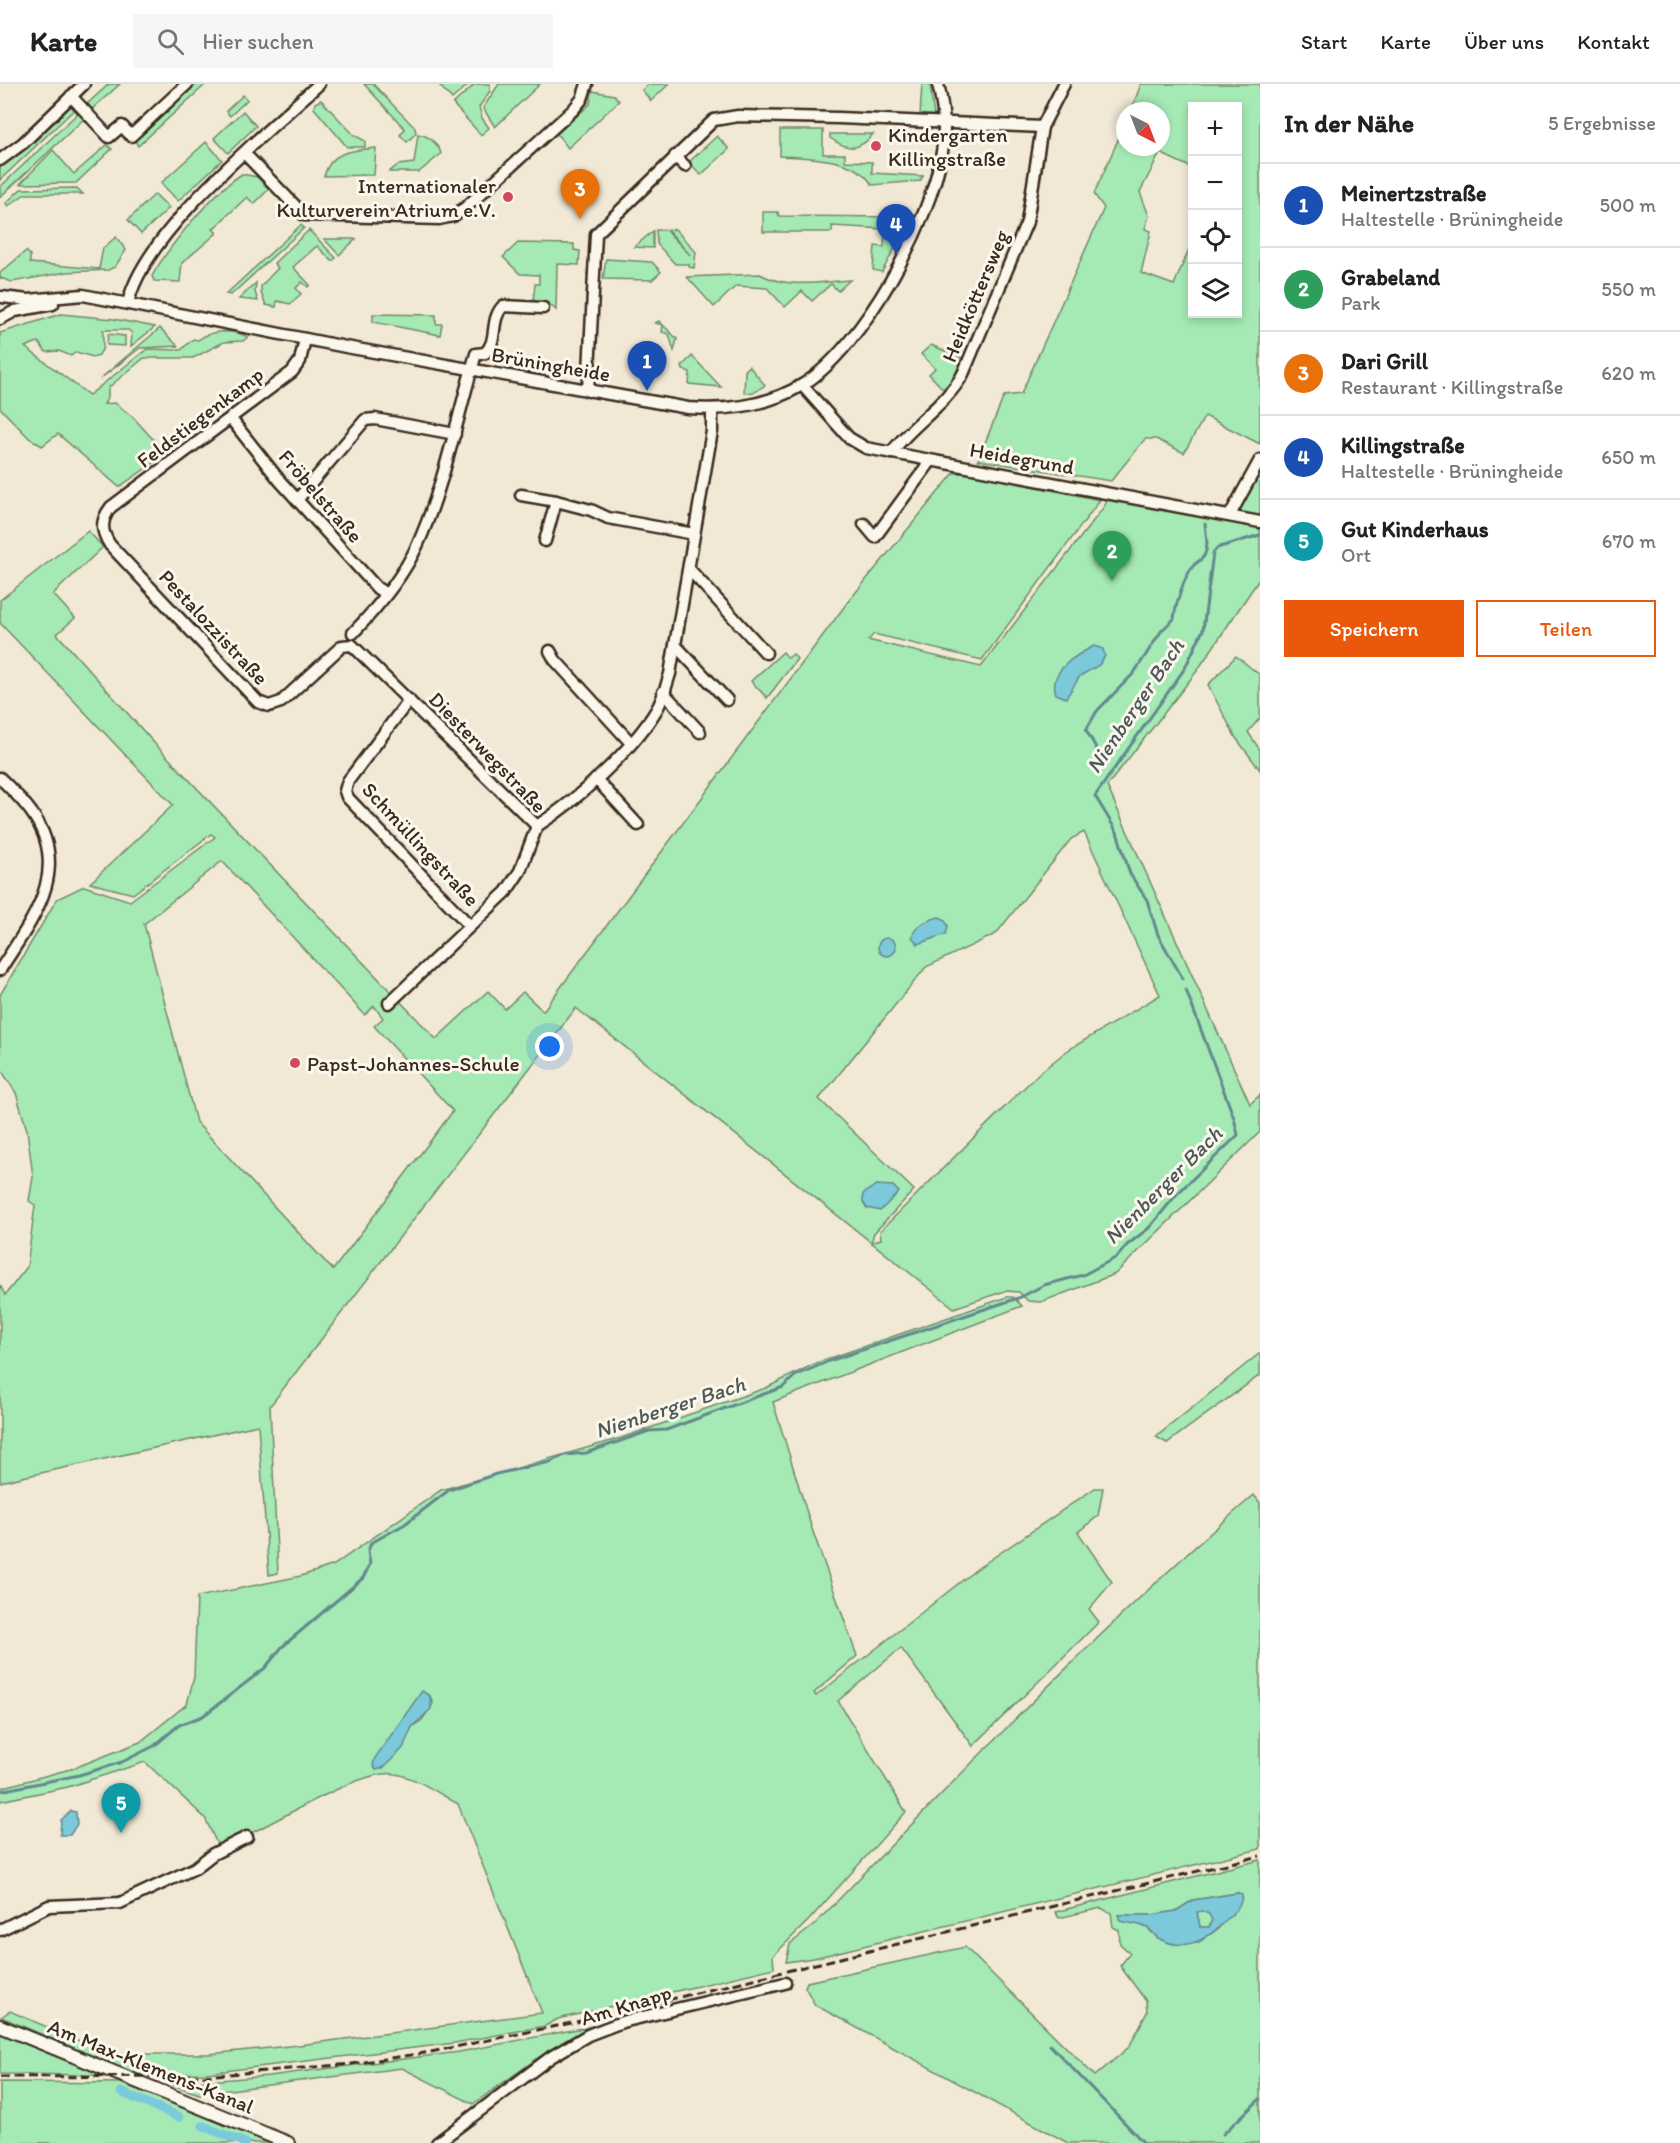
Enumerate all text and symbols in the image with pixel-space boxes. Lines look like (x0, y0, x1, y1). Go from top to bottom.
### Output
search box (133, 14, 553, 68)
text: Karte (30, 24, 97, 58)
icon: search (154, 25, 187, 58)
text: Hier suchen (202, 28, 314, 55)
text: Start (1301, 29, 1347, 54)
text: Karte (1380, 29, 1431, 54)
text: Über uns (1464, 29, 1544, 54)
text: Kontakt (1577, 29, 1650, 54)
north arrow (1116, 102, 1170, 156)
map controls (1188, 102, 1242, 318)
button: + (1188, 102, 1242, 156)
text: In der Nähe (1284, 107, 1414, 139)
text: 5 Ergebnisse (1548, 111, 1656, 135)
place label: Kindergarten Killingstraße (888, 122, 1008, 171)
marker: Kindergarten Killingstraße (869, 139, 883, 153)
button: − (1188, 156, 1242, 210)
pin: 3 (560, 170, 600, 219)
place label: Internationaler Kulturverein Atrium e.V. (277, 173, 496, 222)
text: Meinertzstraße (1341, 180, 1486, 207)
marker: Internationaler Kulturverein Atrium e.V. (501, 190, 515, 204)
text: 1 (1299, 193, 1308, 217)
text: 500 m (1600, 193, 1656, 217)
pin: 4 (876, 204, 916, 254)
text: Haltestelle · Brüningheide (1341, 207, 1563, 231)
button: locate (1188, 210, 1242, 264)
street label: Heidköttersweg (936, 226, 1014, 366)
button: layers (1188, 264, 1242, 318)
text: Grabeland (1341, 264, 1440, 291)
text: 2 (1298, 277, 1309, 301)
text: 550 m (1601, 277, 1656, 301)
text: Park (1341, 291, 1380, 315)
street label: Brüningheide (490, 341, 612, 387)
pin: 1 (628, 342, 666, 391)
text: Dari Grill (1341, 348, 1428, 375)
street label: Feldstiegenkamp (132, 361, 268, 473)
text: 3 (1298, 361, 1309, 385)
text: 620 m (1601, 361, 1656, 385)
text: Restaurant · Killingstraße (1341, 375, 1563, 399)
text: Killingstraße (1341, 432, 1465, 459)
street label: Heidegrund (968, 437, 1076, 479)
street label: Fröbelstraße (274, 444, 368, 548)
text: 4 (1297, 445, 1310, 469)
text: 650 m (1601, 445, 1656, 469)
text: Haltestelle · Brüningheide (1341, 459, 1563, 483)
text: Gut Kinderhaus (1341, 516, 1489, 543)
text: 5 (1298, 529, 1309, 553)
text: 670 m (1602, 529, 1656, 553)
pin: 2 (1092, 532, 1132, 581)
text: Ort (1341, 543, 1371, 567)
street label: Pestalozzistraße (154, 564, 274, 690)
button: Speichern (1284, 600, 1464, 657)
button: Teilen (1476, 600, 1656, 657)
water label: Nienberger Bach (1080, 634, 1190, 778)
street label: Diesterwegstraße (424, 686, 552, 818)
street label: Schmüllingstraße (357, 777, 485, 911)
your location (535, 1032, 564, 1061)
place label: Papst-Johannes-Schule (307, 1051, 520, 1076)
marker: Papst-Johannes-Schule (288, 1056, 302, 1070)
water label: Nienberger Bach (1098, 1120, 1228, 1250)
water label: Nienberger Bach (591, 1370, 749, 1444)
pin: 5 (102, 1784, 140, 1833)
street label: Am Knapp (578, 1979, 674, 2031)
street label: Am Max-Klemens-Kanal (44, 2013, 258, 2119)

